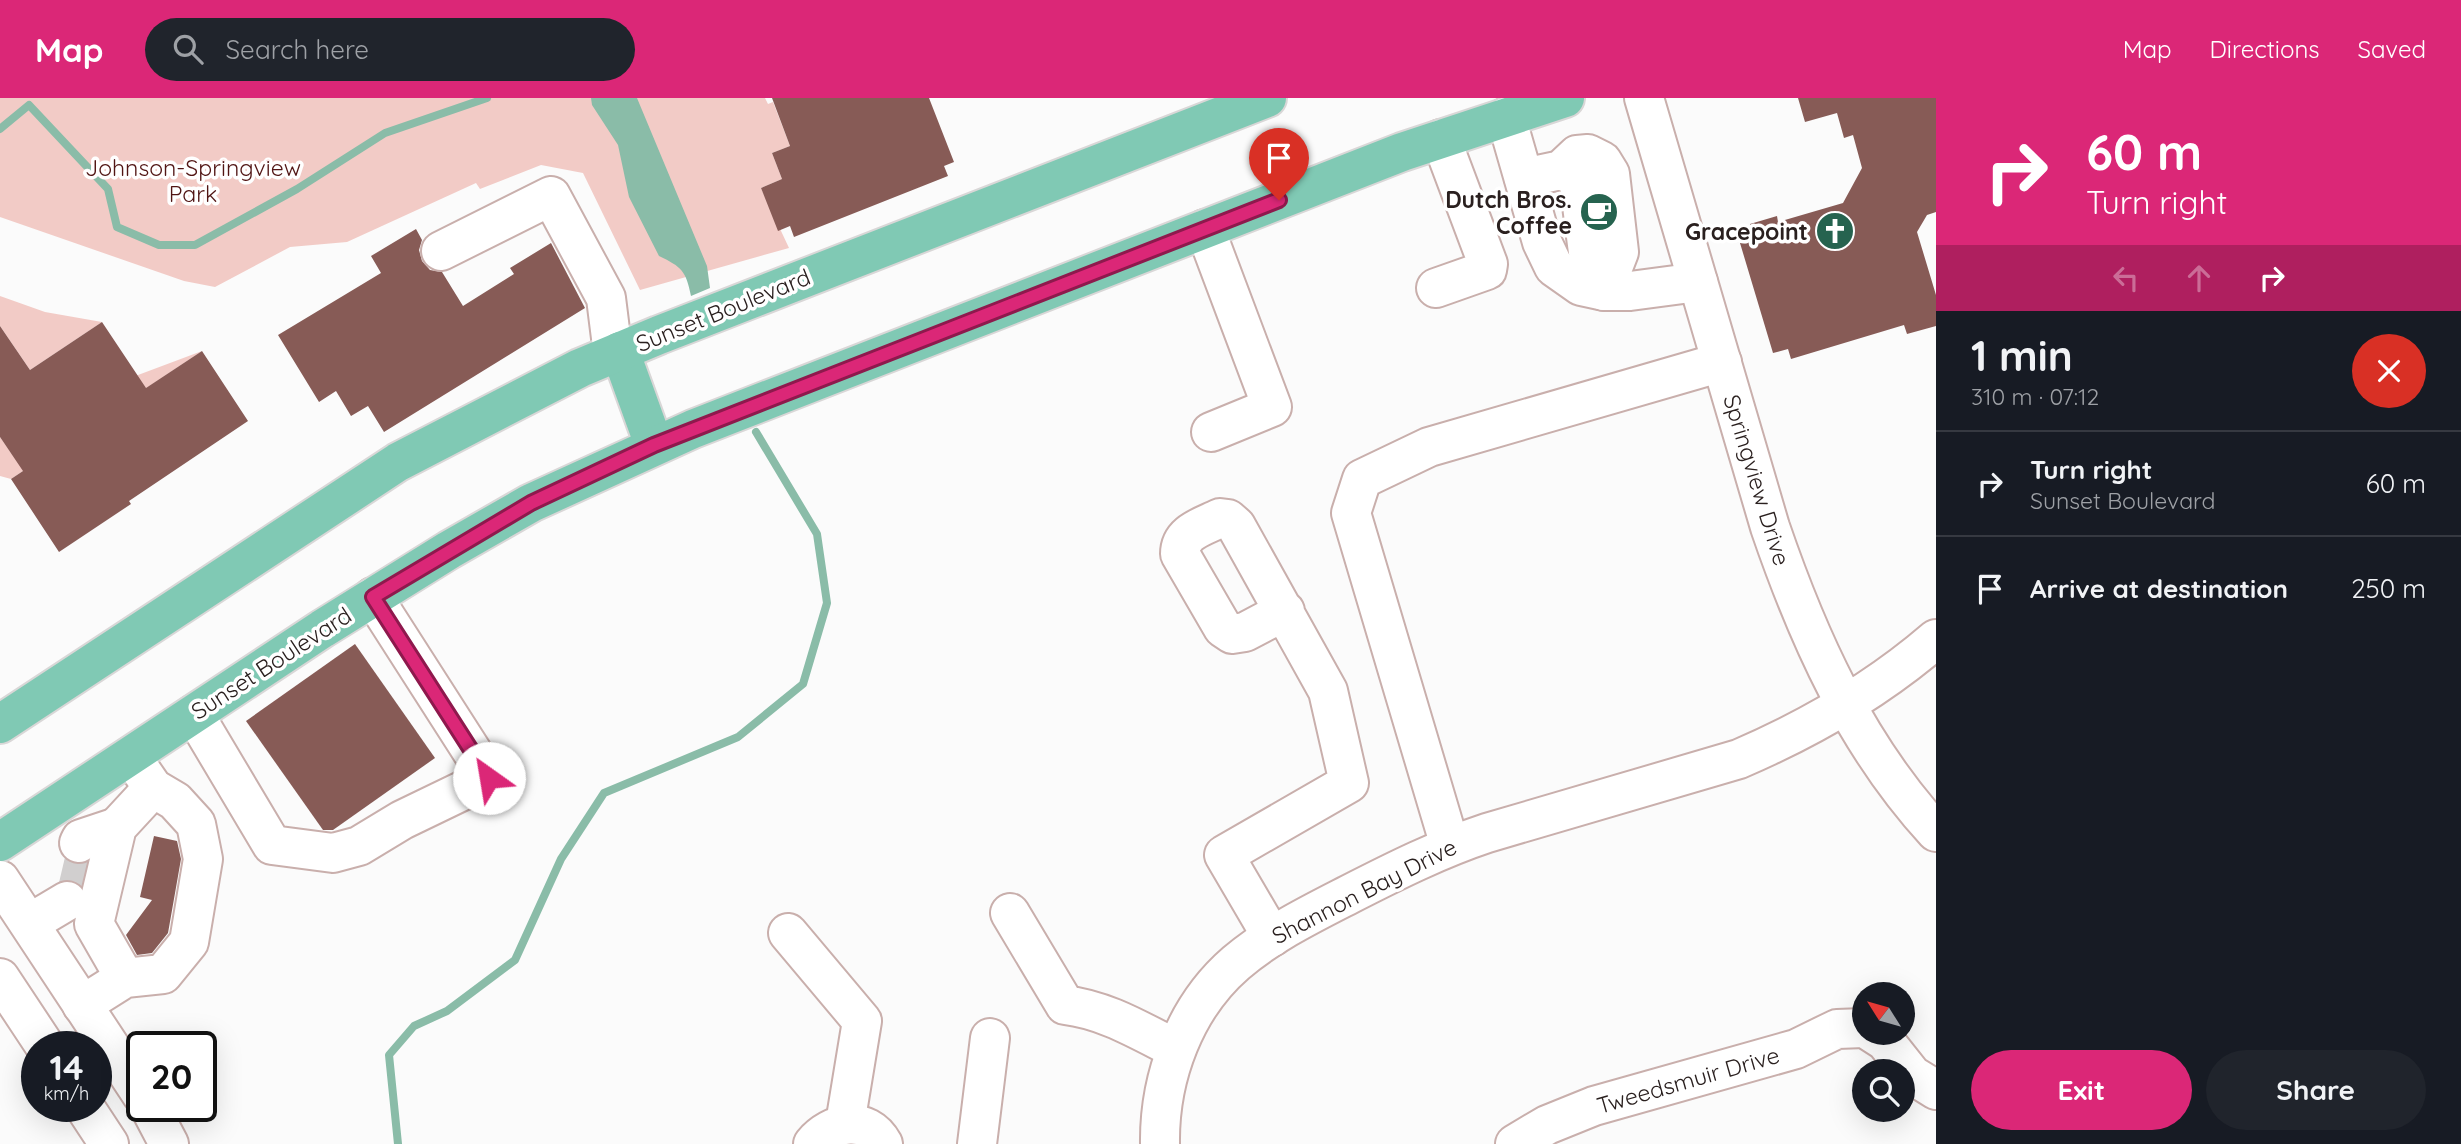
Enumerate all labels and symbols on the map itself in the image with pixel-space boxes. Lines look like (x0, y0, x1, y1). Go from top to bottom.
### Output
pin (1249, 128, 1309, 200)
park label: Johnson-Springview Park (85, 153, 301, 208)
place label: Dutch Bros. Coffee (1445, 185, 1572, 240)
cafe icon: Dutch Bros. Coffee (1578, 191, 1620, 233)
church icon: Gracepoint (1814, 210, 1856, 252)
place label: Gracepoint (1685, 217, 1808, 246)
street label: Sunset Boulevard (632, 262, 814, 358)
street label: Springview Drive (1717, 391, 1797, 569)
street label: Sunset Boulevard (185, 600, 357, 726)
position arrow (452, 741, 526, 815)
street label: Shannon Bay Drive (1267, 832, 1461, 950)
north arrow (1852, 982, 1914, 1045)
speed limit sign: 20 (126, 1031, 217, 1122)
street label: Tweedsmuir Drive (1593, 1040, 1783, 1120)

